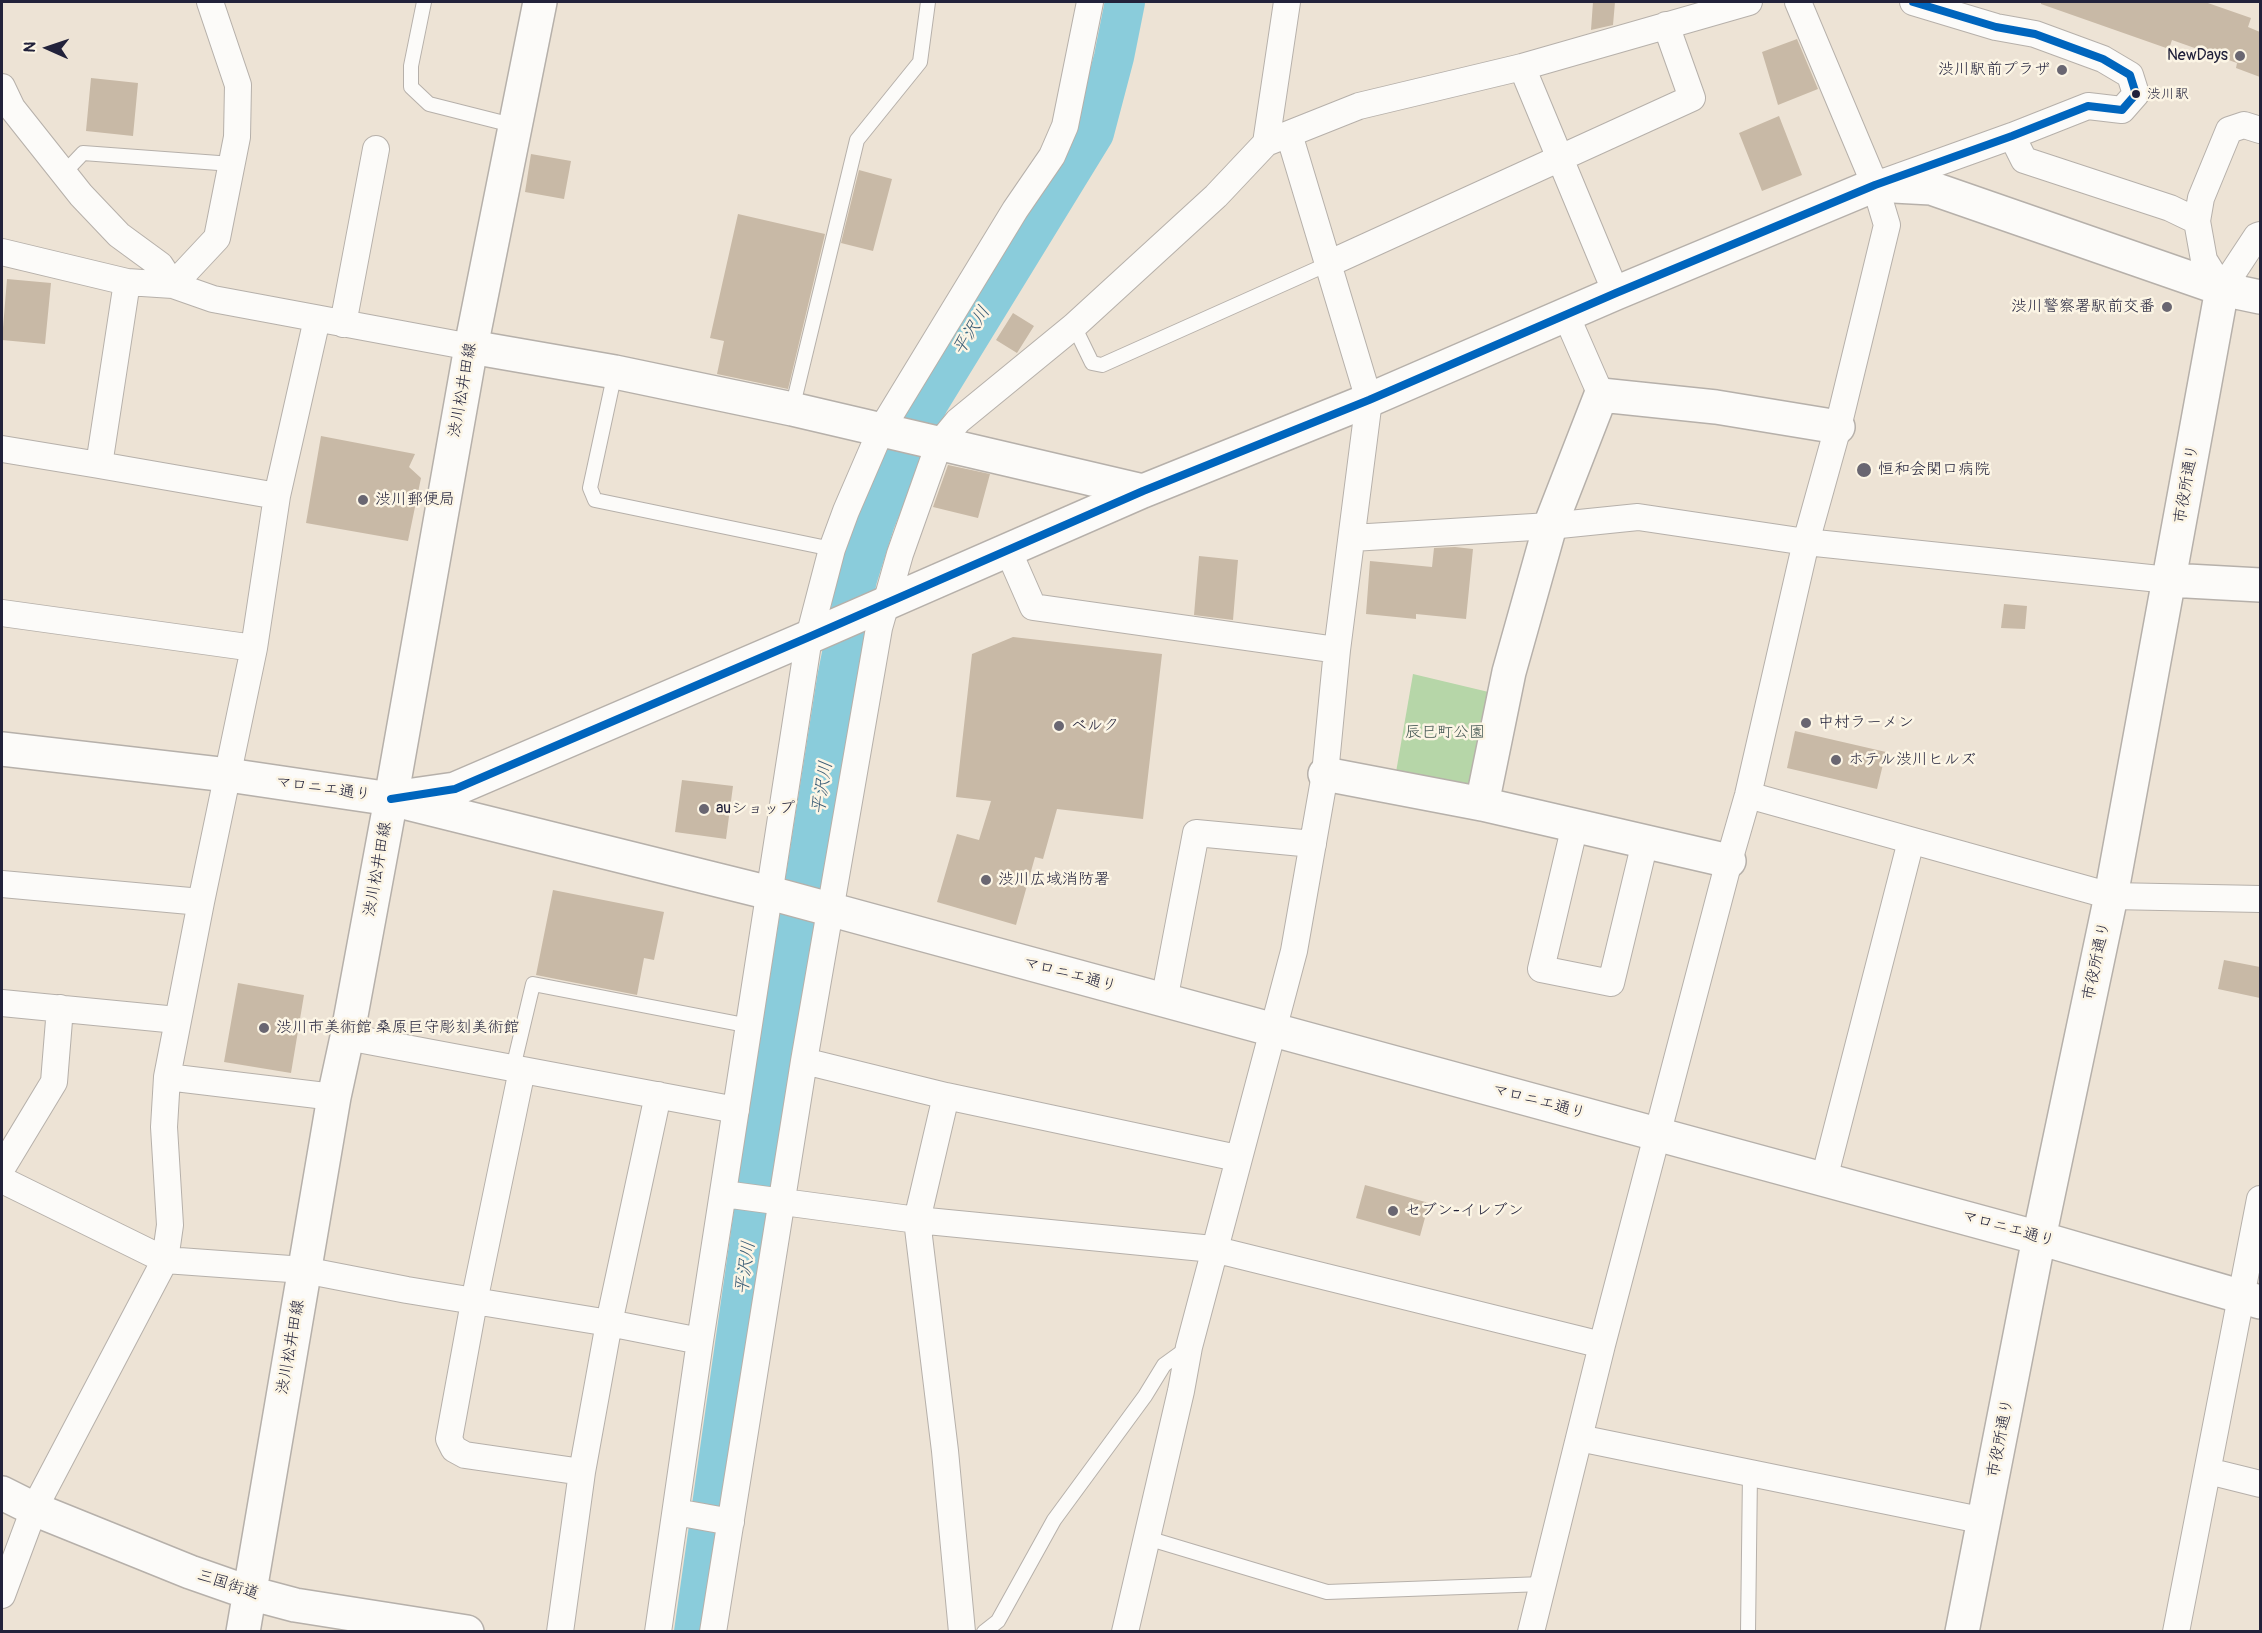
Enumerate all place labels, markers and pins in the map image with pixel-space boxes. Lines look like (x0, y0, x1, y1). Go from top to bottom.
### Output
place label: NewDays (2167, 46, 2228, 66)
marker: NewDays (2233, 49, 2247, 63)
place label: 渋川駅前プラザ (1938, 60, 2050, 80)
marker: 渋川駅前プラザ (2055, 63, 2069, 77)
place label: 渋川駅 (2147, 86, 2189, 102)
marker: 渋川駅 (2130, 88, 2142, 100)
place label: 渋川警察署駅前交番 (2011, 297, 2155, 317)
marker: 渋川警察署駅前交番 (2160, 300, 2174, 314)
place label: 恒和会関口病院 (1878, 460, 1990, 480)
marker: 恒和会関口病院 (1855, 461, 1873, 479)
place label: 渋川郵便局 (375, 490, 455, 510)
marker: 渋川郵便局 (356, 493, 370, 507)
place label: 中村ラーメン (1818, 713, 1914, 733)
place label: ベルク (1071, 716, 1119, 736)
marker: 中村ラーメン (1799, 716, 1813, 730)
marker: ベルク (1052, 719, 1066, 733)
place label: ホテル渋川ヒルズ (1848, 750, 1976, 770)
marker: ホテル渋川ヒルズ (1829, 753, 1843, 767)
place label: auショップ (716, 799, 795, 819)
marker: auショップ (697, 802, 711, 816)
place label: 渋川広域消防署 (998, 870, 1110, 890)
marker: 渋川広域消防署 (979, 873, 993, 887)
place label: 渋川市美術館 桑原巨守彫刻美術館 (276, 1018, 519, 1038)
marker: 渋川市美術館 桑原巨守彫刻美術館 (257, 1021, 271, 1035)
place label: セブン-イレブン (1405, 1201, 1524, 1221)
marker: セブン-イレブン (1386, 1204, 1400, 1218)

